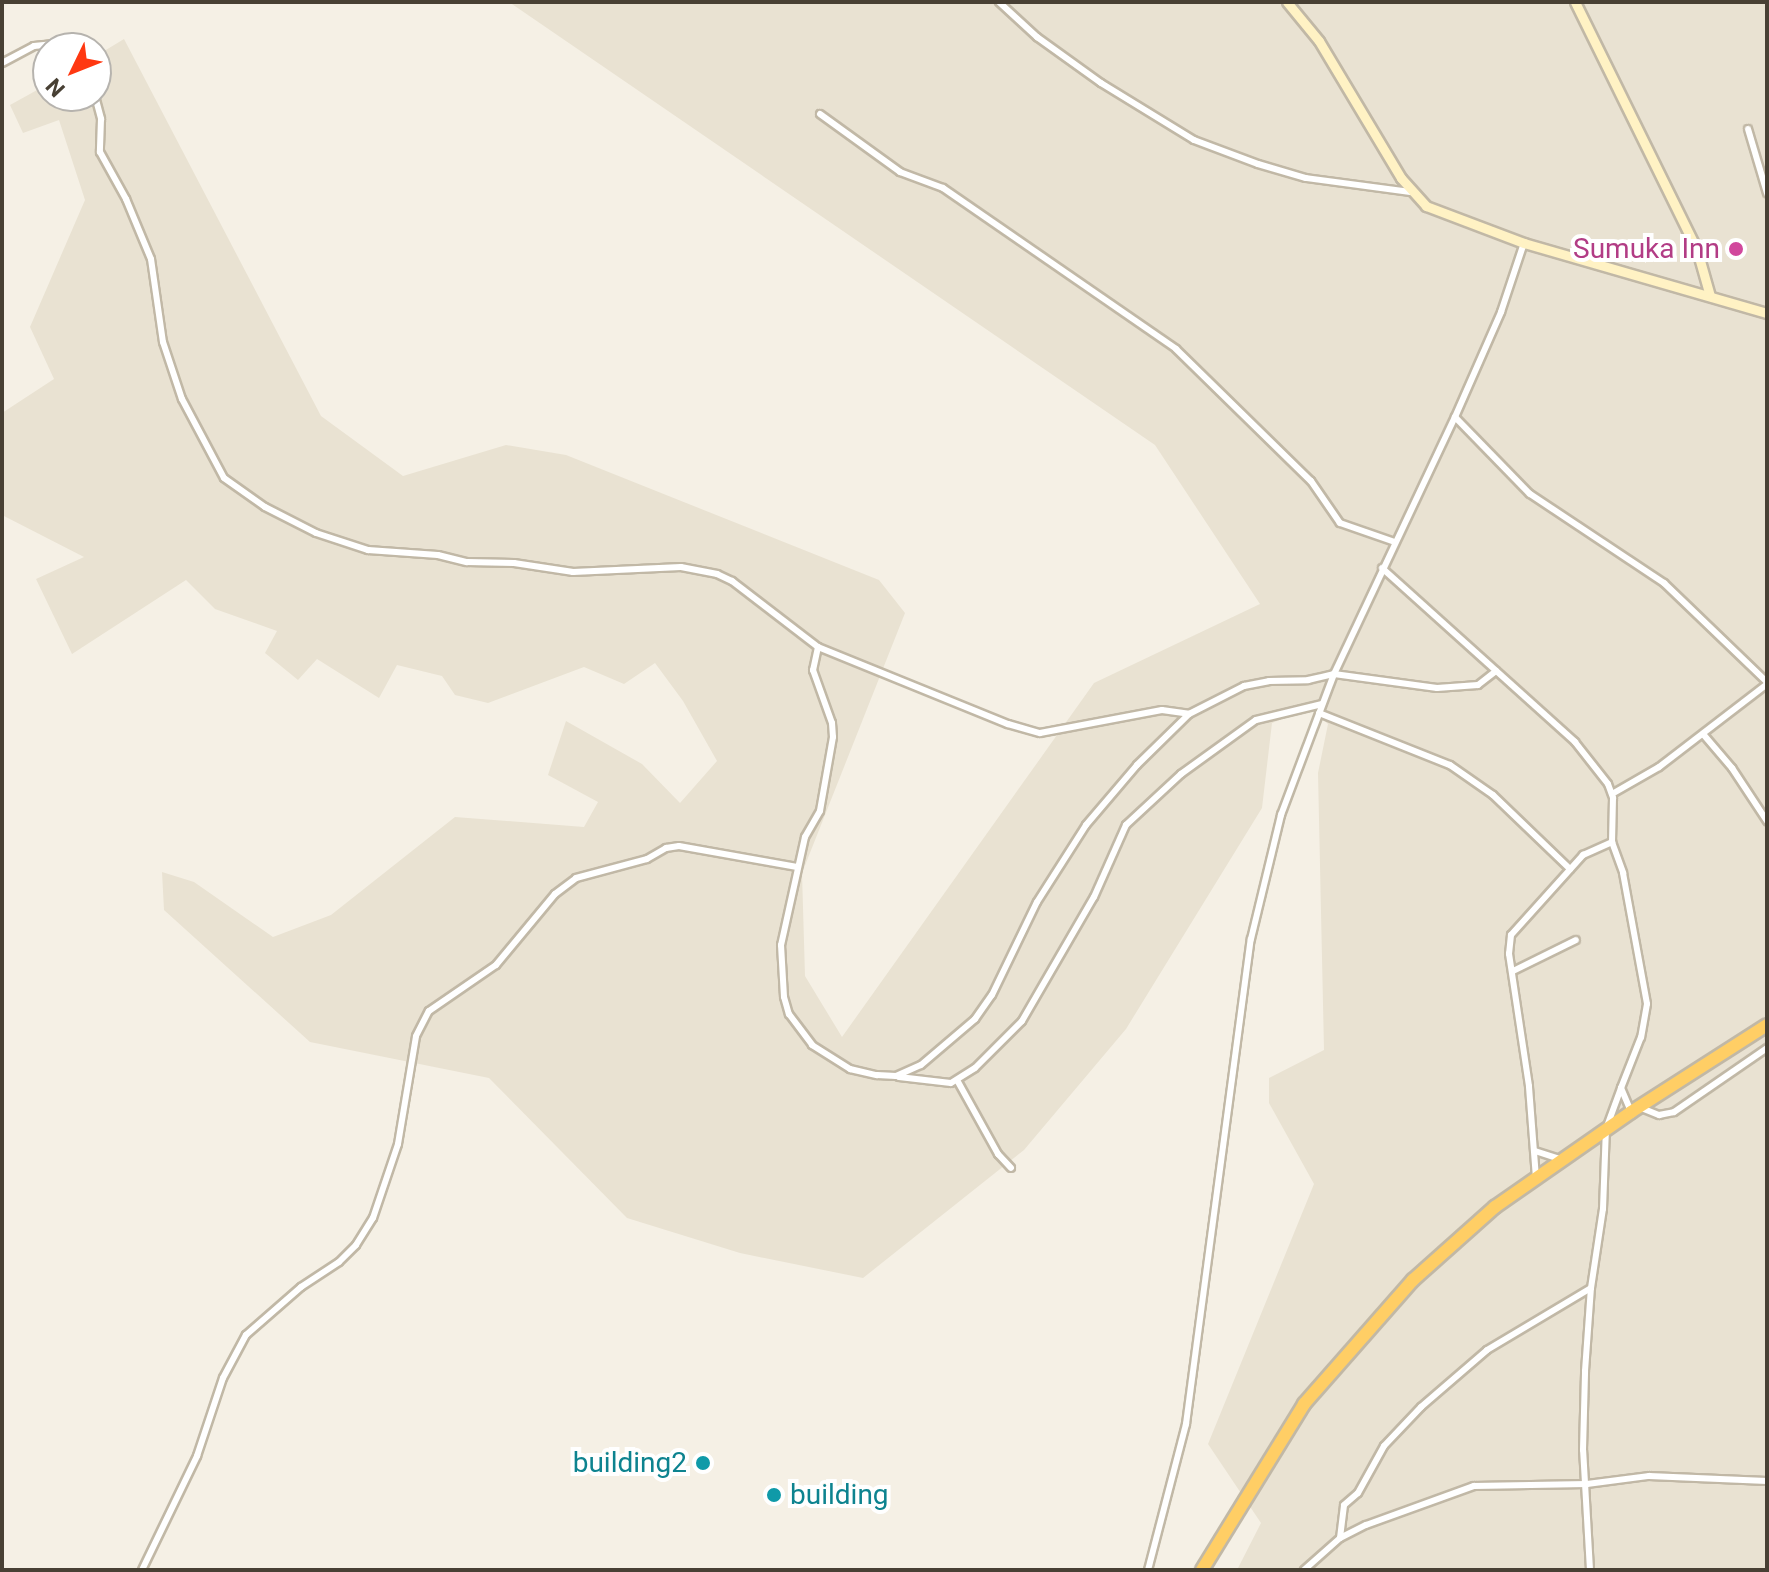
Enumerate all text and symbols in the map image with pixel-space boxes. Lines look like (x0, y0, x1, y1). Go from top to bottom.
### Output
north arrow (32, 32, 112, 112)
text: N (41, 73, 70, 102)
place label: Sumuka Inn (1573, 232, 1720, 266)
marker: Sumuka Inn (1727, 240, 1745, 258)
place label: building2 (573, 1446, 687, 1480)
marker: building2 (694, 1454, 712, 1472)
place label: building (790, 1478, 889, 1512)
marker: building (765, 1486, 783, 1504)

